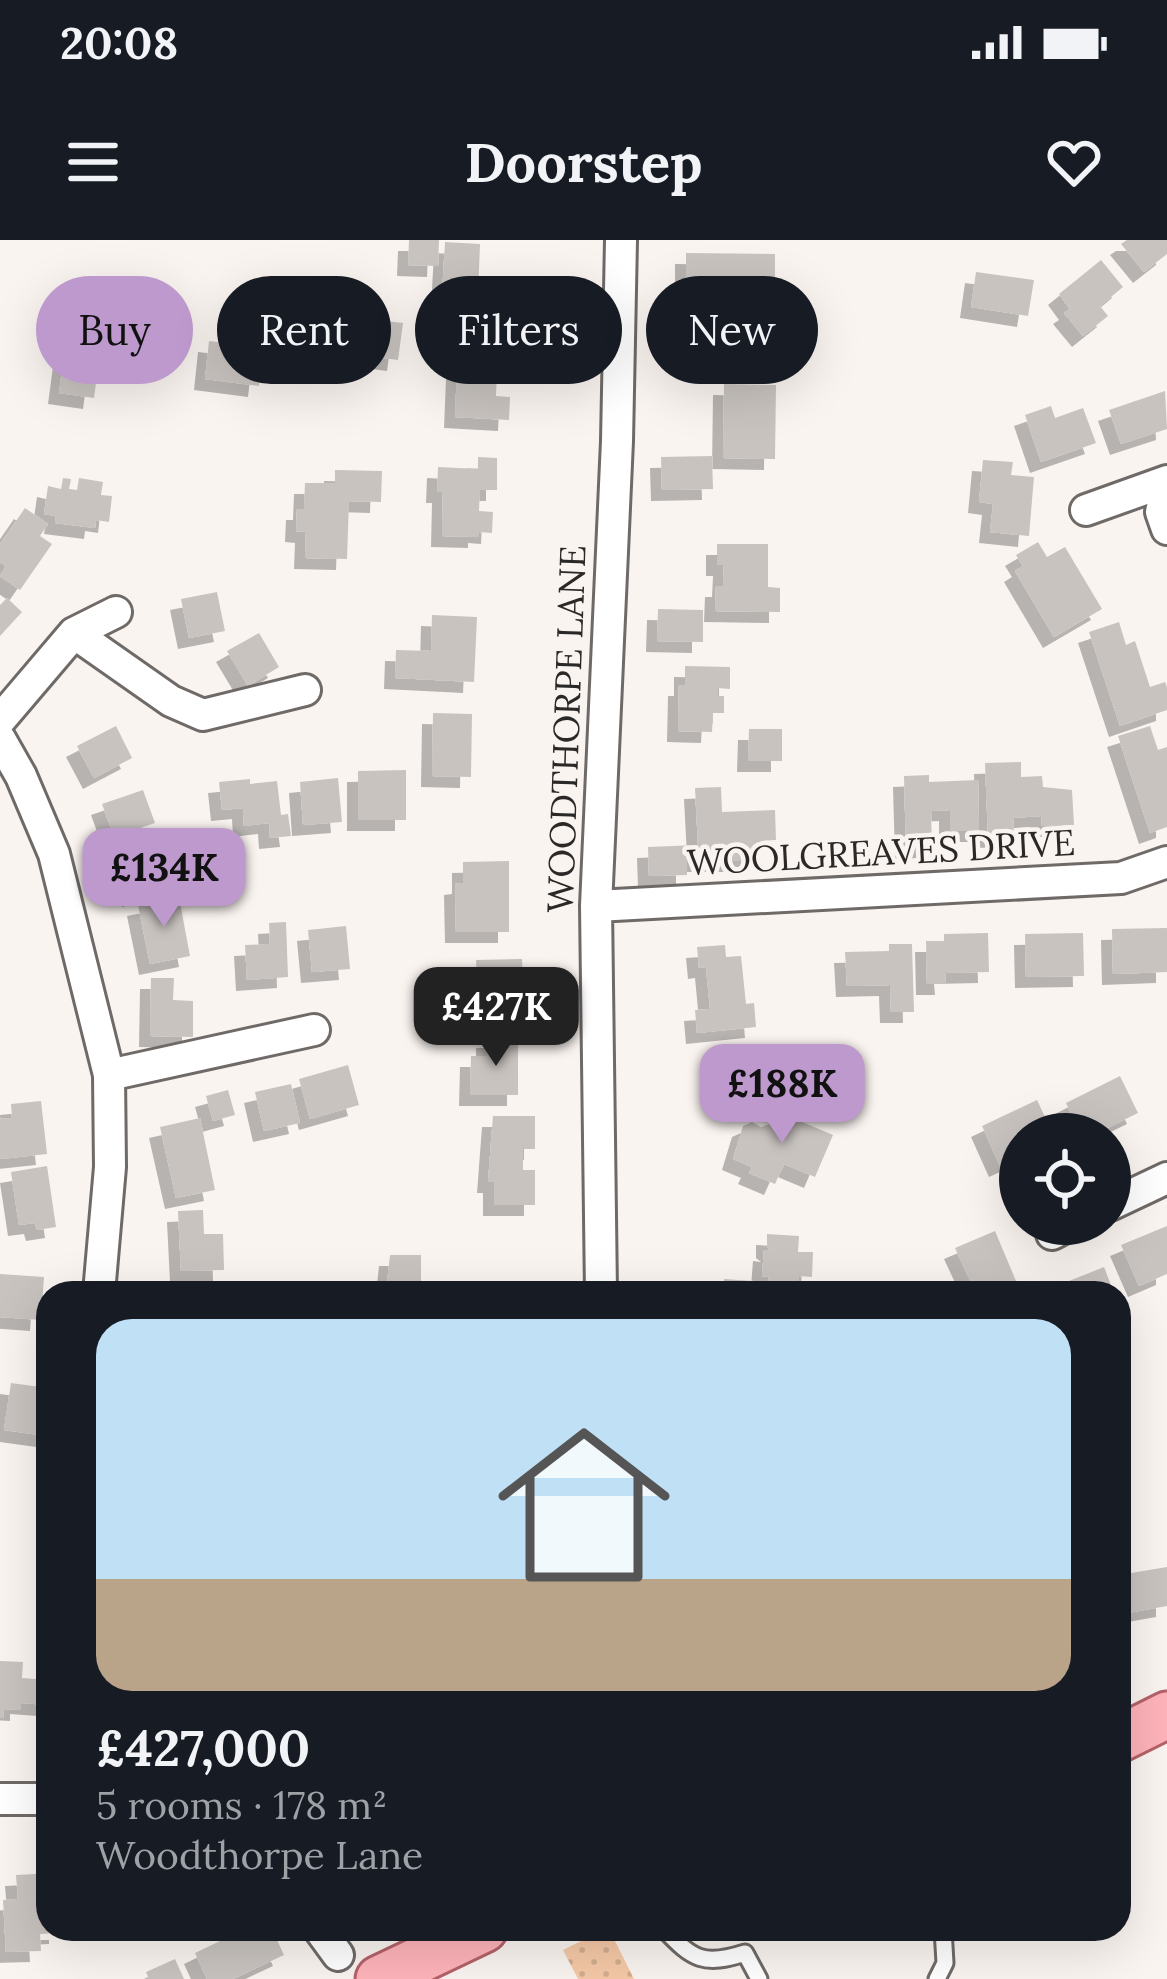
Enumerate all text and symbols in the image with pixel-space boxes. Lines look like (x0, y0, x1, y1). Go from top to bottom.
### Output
text: 20:08 (60, 14, 178, 71)
text: Doorstep (465, 128, 702, 197)
icon: menu (60, 129, 126, 195)
icon: heart (1041, 129, 1107, 195)
chip: Buy (36, 276, 193, 384)
chip: Rent (217, 276, 391, 384)
chip: Filters (415, 276, 622, 384)
chip: New (646, 276, 818, 384)
street label: WOODTHORPE LANE (537, 544, 595, 914)
street label: WOOLGREAVES DRIVE (686, 819, 1076, 885)
pin: £134K (80, 828, 248, 930)
text: £134K (109, 842, 219, 892)
pin: £427K (412, 967, 580, 1069)
text: £427K (441, 981, 551, 1031)
pin: £188K (698, 1044, 866, 1146)
text: £188K (727, 1058, 837, 1108)
map controls (999, 1113, 1131, 1245)
button: locate (999, 1113, 1131, 1245)
icon: home (476, 1397, 692, 1613)
text: £427,000 (96, 1715, 310, 1780)
text: 5 rooms · 178 m² (96, 1780, 387, 1830)
text: Woodthorpe Lane (96, 1830, 423, 1880)

